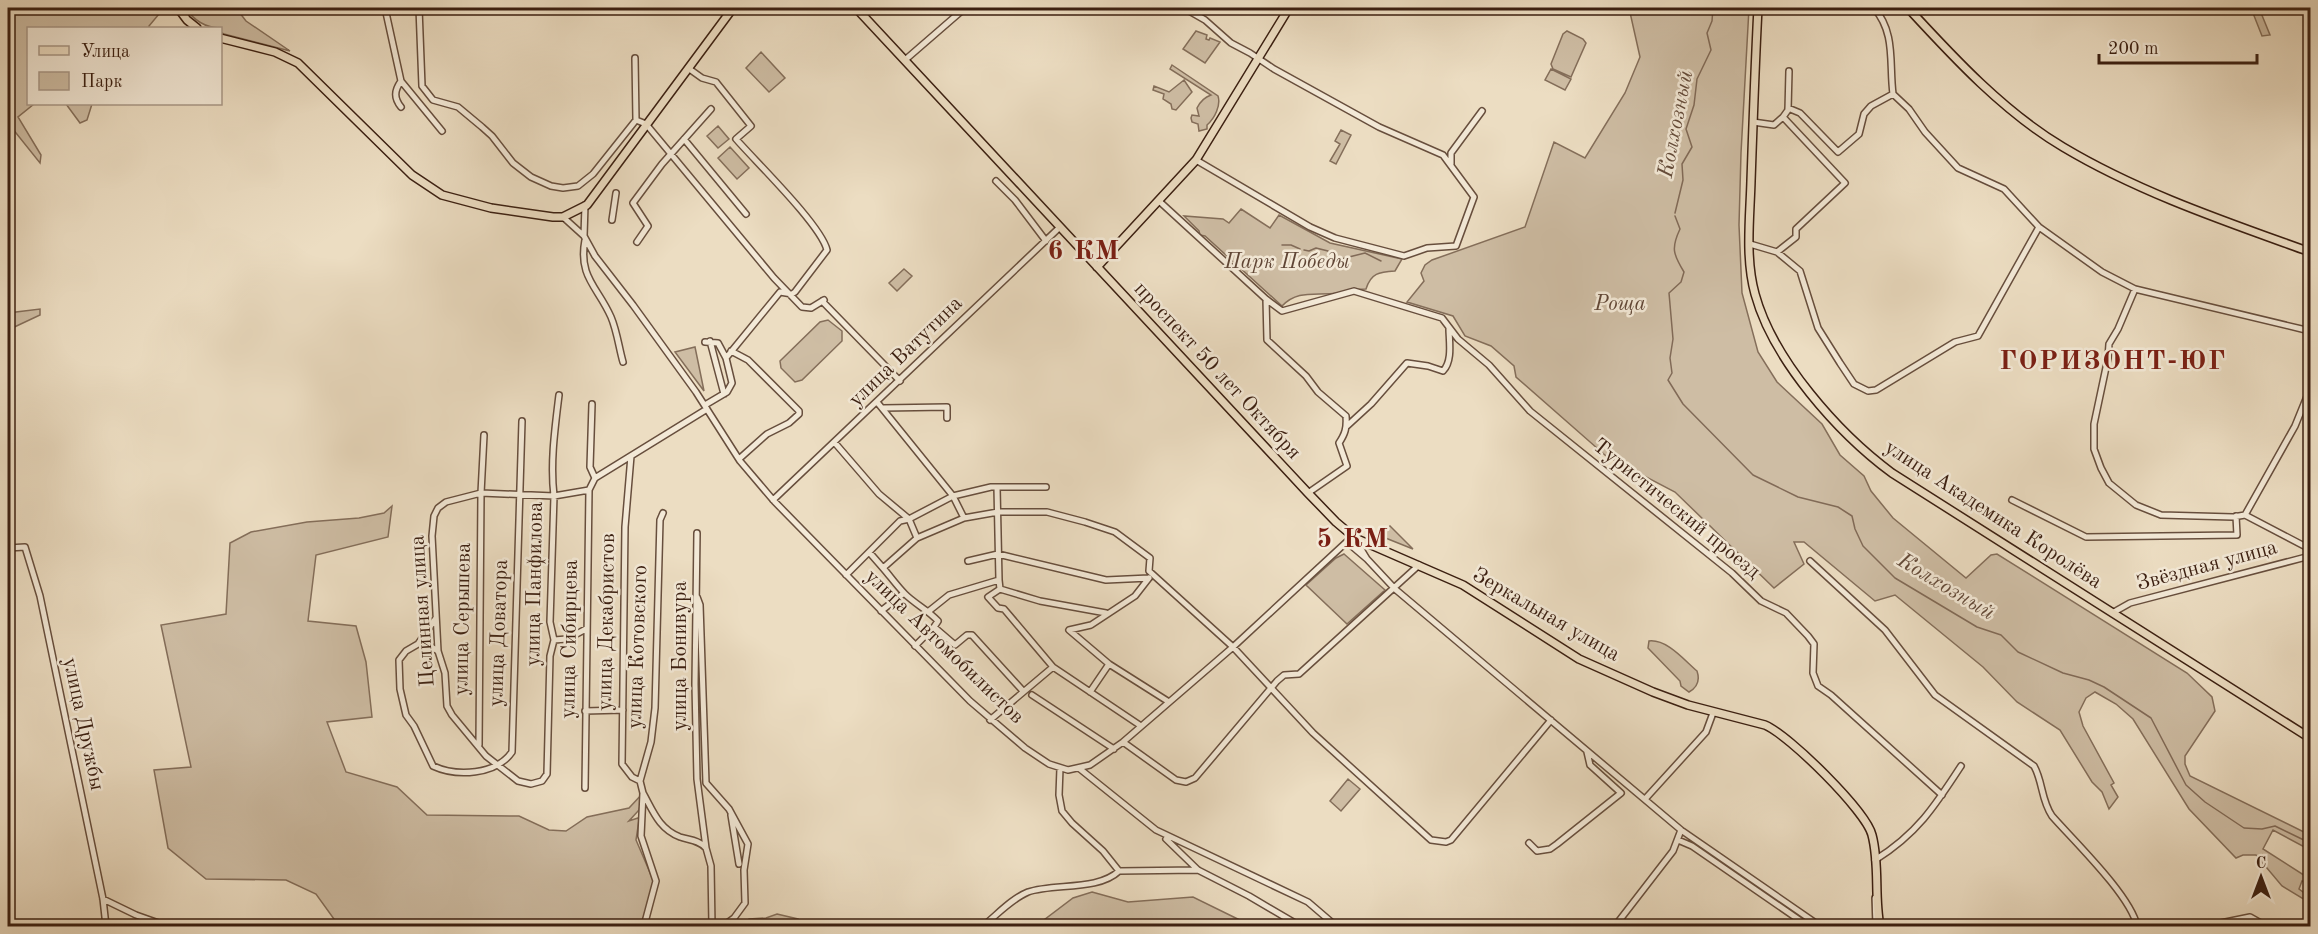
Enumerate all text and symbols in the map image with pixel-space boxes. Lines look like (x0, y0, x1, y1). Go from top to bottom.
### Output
legend (27, 27, 222, 105)
scale bar (2099, 27, 2256, 65)
text: 200 m (2108, 40, 2159, 58)
text: Улица (81, 43, 130, 61)
water label: Колхозный (1655, 68, 1697, 181)
text: Парк (81, 73, 122, 91)
district label: 6 КМ (1047, 238, 1121, 265)
park label: Парк Победы (1223, 252, 1350, 273)
street label: проспект 50 лет Октября (1130, 278, 1305, 464)
street label: улица Ватутина (845, 293, 967, 411)
park label: Роща (1593, 294, 1646, 315)
district label: ГОРИЗОНТ-ЮГ (1999, 348, 2227, 375)
street label: Туристический проезд (1588, 435, 1764, 583)
street label: улица Академика Королёва (1881, 437, 2105, 593)
street label: улица Панфилова (523, 501, 547, 667)
district label: 5 КМ (1316, 526, 1390, 553)
street label: улица Декабристов (595, 533, 619, 711)
street label: Целинная улица (407, 534, 439, 688)
street label: Звёздная улица (2134, 537, 2280, 595)
street label: улица Серышева (451, 542, 475, 696)
water label: Колхозный (1893, 549, 1999, 625)
street label: улица Доватора (486, 559, 512, 707)
street label: улица Сибирцева (558, 559, 582, 719)
street label: Зеркальная улица (1469, 564, 1623, 666)
street label: улица Котовского (625, 565, 651, 729)
street label: улица Автомобилистов (861, 566, 1027, 728)
street label: улица Бонивура (670, 581, 691, 731)
street label: улица Дружбы (59, 656, 107, 793)
north arrow (2231, 847, 2291, 907)
text: С (2256, 856, 2266, 872)

